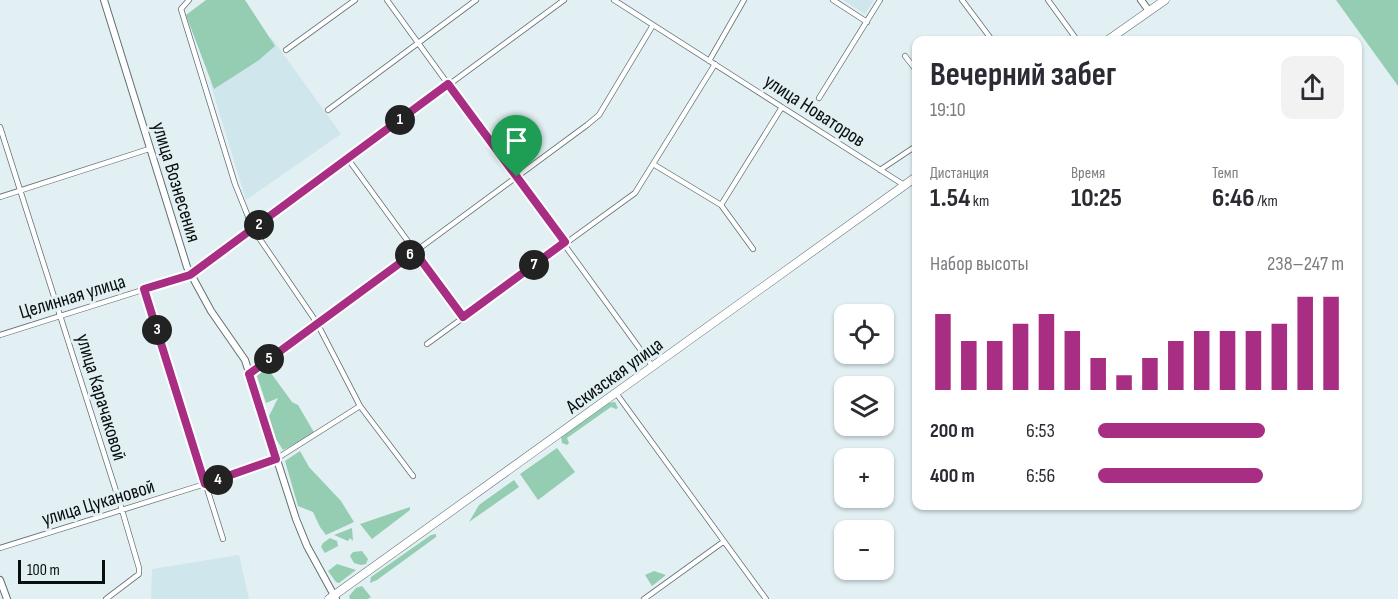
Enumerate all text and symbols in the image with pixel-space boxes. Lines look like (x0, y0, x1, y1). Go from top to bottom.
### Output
text: Вечерний забег (930, 55, 1116, 95)
button: share (1281, 56, 1344, 119)
street label: улица Новаторов (759, 69, 870, 152)
text: 19:10 (930, 98, 966, 122)
pin: 1 (385, 105, 415, 135)
text: 1 (397, 110, 403, 129)
pin (491, 115, 542, 177)
street label: улица Вознесения (146, 119, 206, 245)
icon: arrive (500, 124, 533, 157)
text: Дистанция (930, 164, 989, 183)
text: Время (1071, 164, 1105, 183)
text: Темп (1212, 164, 1238, 183)
text: 1.54 (930, 183, 970, 214)
text: 10:25 (1071, 183, 1122, 214)
text: 6:46 (1212, 183, 1254, 214)
text: km (970, 192, 989, 211)
text: /km (1254, 192, 1278, 211)
pin: 2 (244, 210, 274, 240)
text: 2 (255, 215, 263, 234)
pin: 6 (395, 240, 425, 270)
text: 6 (406, 245, 414, 264)
pin: 7 (519, 250, 549, 280)
text: Набор высоты (930, 252, 1029, 276)
text: 238–247 m (1267, 252, 1344, 276)
text: 7 (531, 255, 537, 274)
street label: Целинная улица (16, 269, 128, 324)
map controls (834, 304, 894, 580)
button: locate (834, 304, 894, 364)
pin: 3 (142, 315, 172, 345)
text: 3 (153, 320, 161, 339)
street label: улица Карачаковой (70, 331, 132, 463)
street label: Аскизская улица (561, 333, 668, 420)
pin: 5 (254, 344, 284, 374)
text: 5 (265, 349, 273, 368)
button: layers (834, 376, 894, 436)
text: 200 m (930, 419, 974, 443)
text: 6:53 (1026, 419, 1055, 443)
button: + (834, 448, 894, 508)
text: 400 m (930, 464, 975, 488)
text: 6:56 (1026, 464, 1055, 488)
pin: 4 (203, 465, 233, 495)
text: 4 (214, 470, 222, 489)
street label: улица Цукановой (39, 474, 158, 531)
button: − (834, 520, 894, 580)
scale bar (18, 557, 105, 584)
text: 100 m (27, 561, 60, 580)

